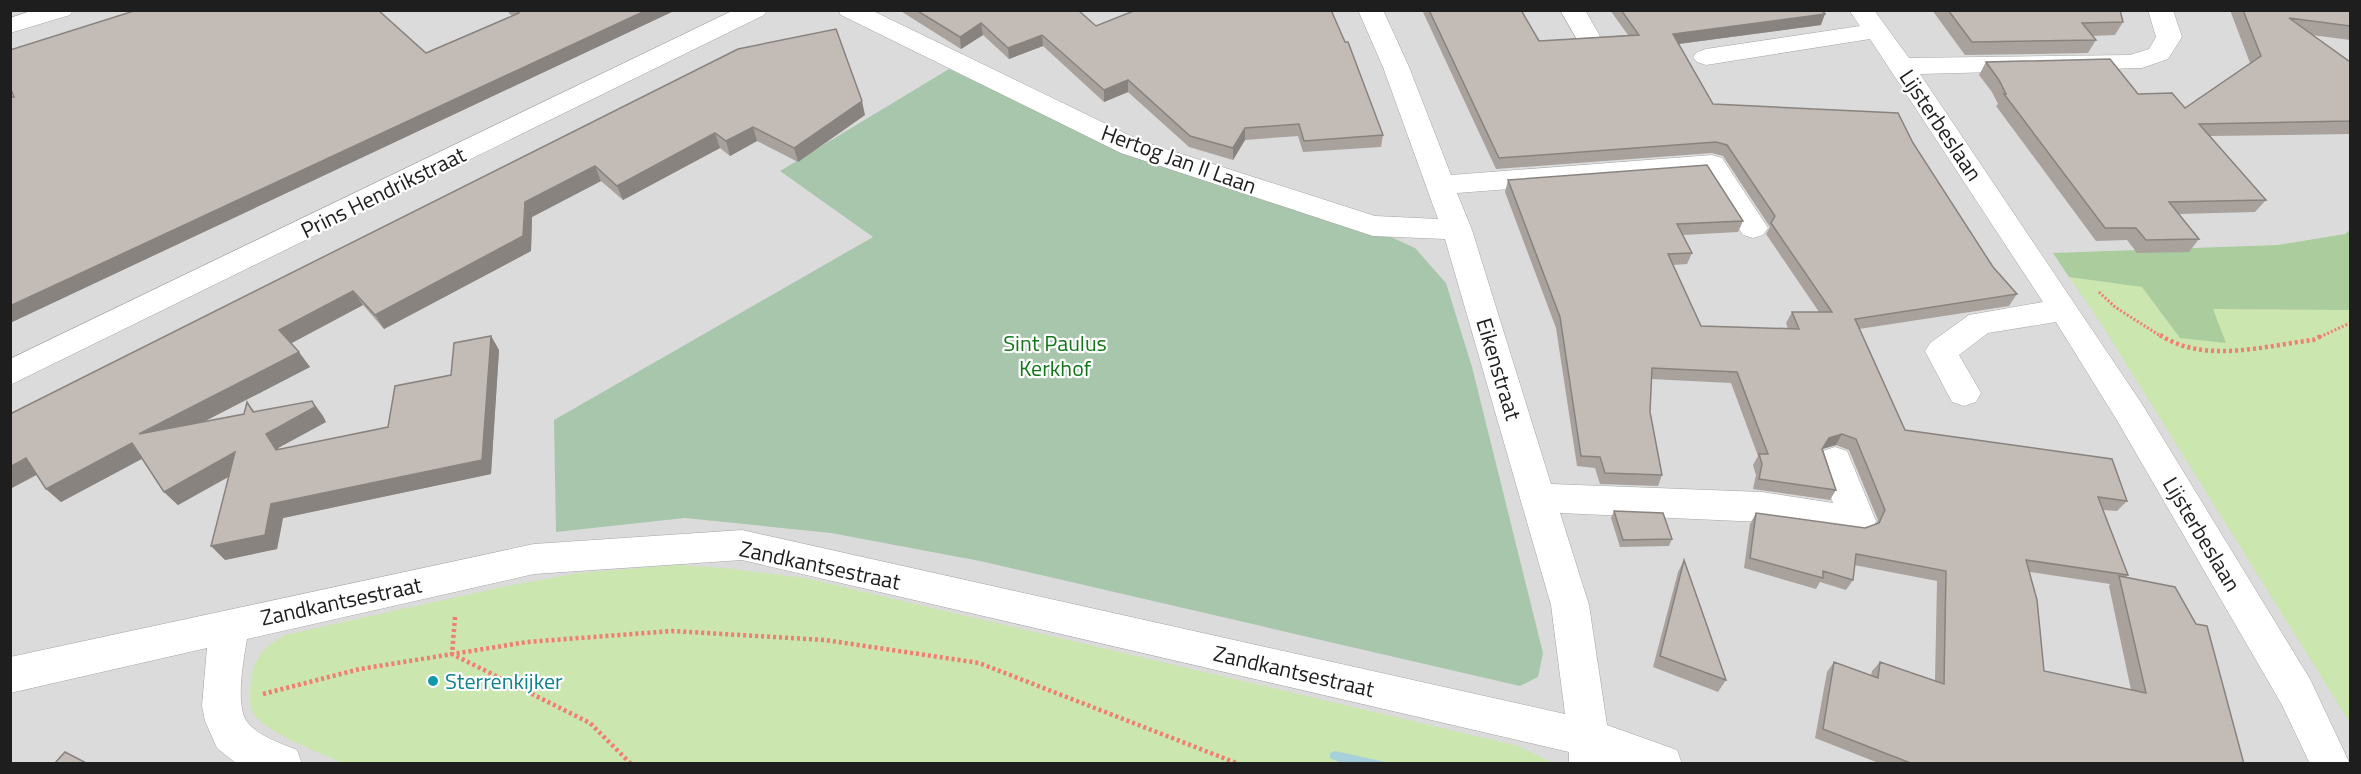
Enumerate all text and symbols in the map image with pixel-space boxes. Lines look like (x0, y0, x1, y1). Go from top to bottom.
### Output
street label: Lijsterbeslaan (1891, 62, 1991, 188)
street label: Hertog Jan II Laan (1097, 115, 1261, 203)
street label: Prins Hendrikstraat (295, 137, 472, 247)
street label: Eikenstraat (1467, 314, 1531, 425)
park label: Sint Paulus Kerkhof (1003, 326, 1107, 385)
street label: Lijsterbeslaan (2154, 470, 2250, 598)
street label: Zandkantsestraat (736, 531, 904, 599)
street label: Zandkantsestraat (257, 567, 425, 635)
street label: Zandkantsestraat (1210, 636, 1378, 706)
place label: Sterrenkijker (445, 664, 563, 698)
marker: Sterrenkijker (426, 674, 440, 688)

